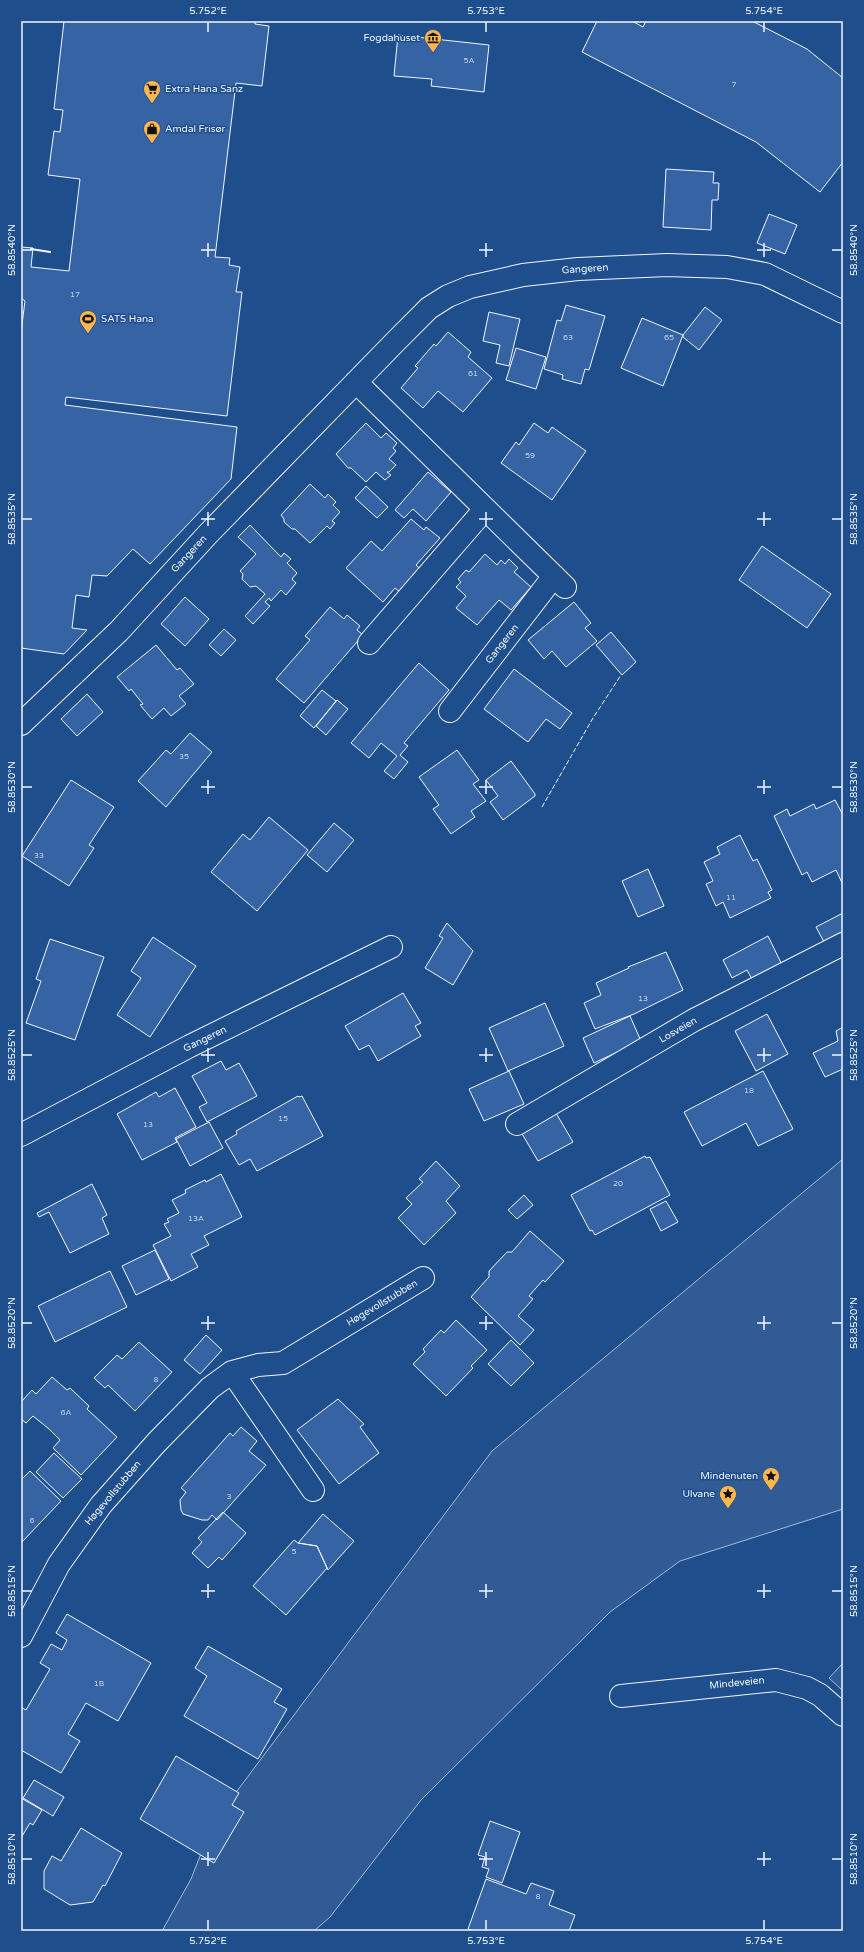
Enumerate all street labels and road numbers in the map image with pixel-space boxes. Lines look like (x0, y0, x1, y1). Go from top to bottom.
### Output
street label: Gangeren (561, 261, 609, 277)
street label: Gangeren (169, 533, 209, 575)
street label: Gangeren (483, 622, 521, 666)
street label: Losveien (657, 1014, 699, 1046)
street label: Gangeren (181, 1023, 229, 1055)
street label: Høgevollstubben (344, 1277, 420, 1329)
street label: Høgevollstubben (82, 1458, 144, 1528)
street label: Mindeveien (709, 1674, 765, 1692)

